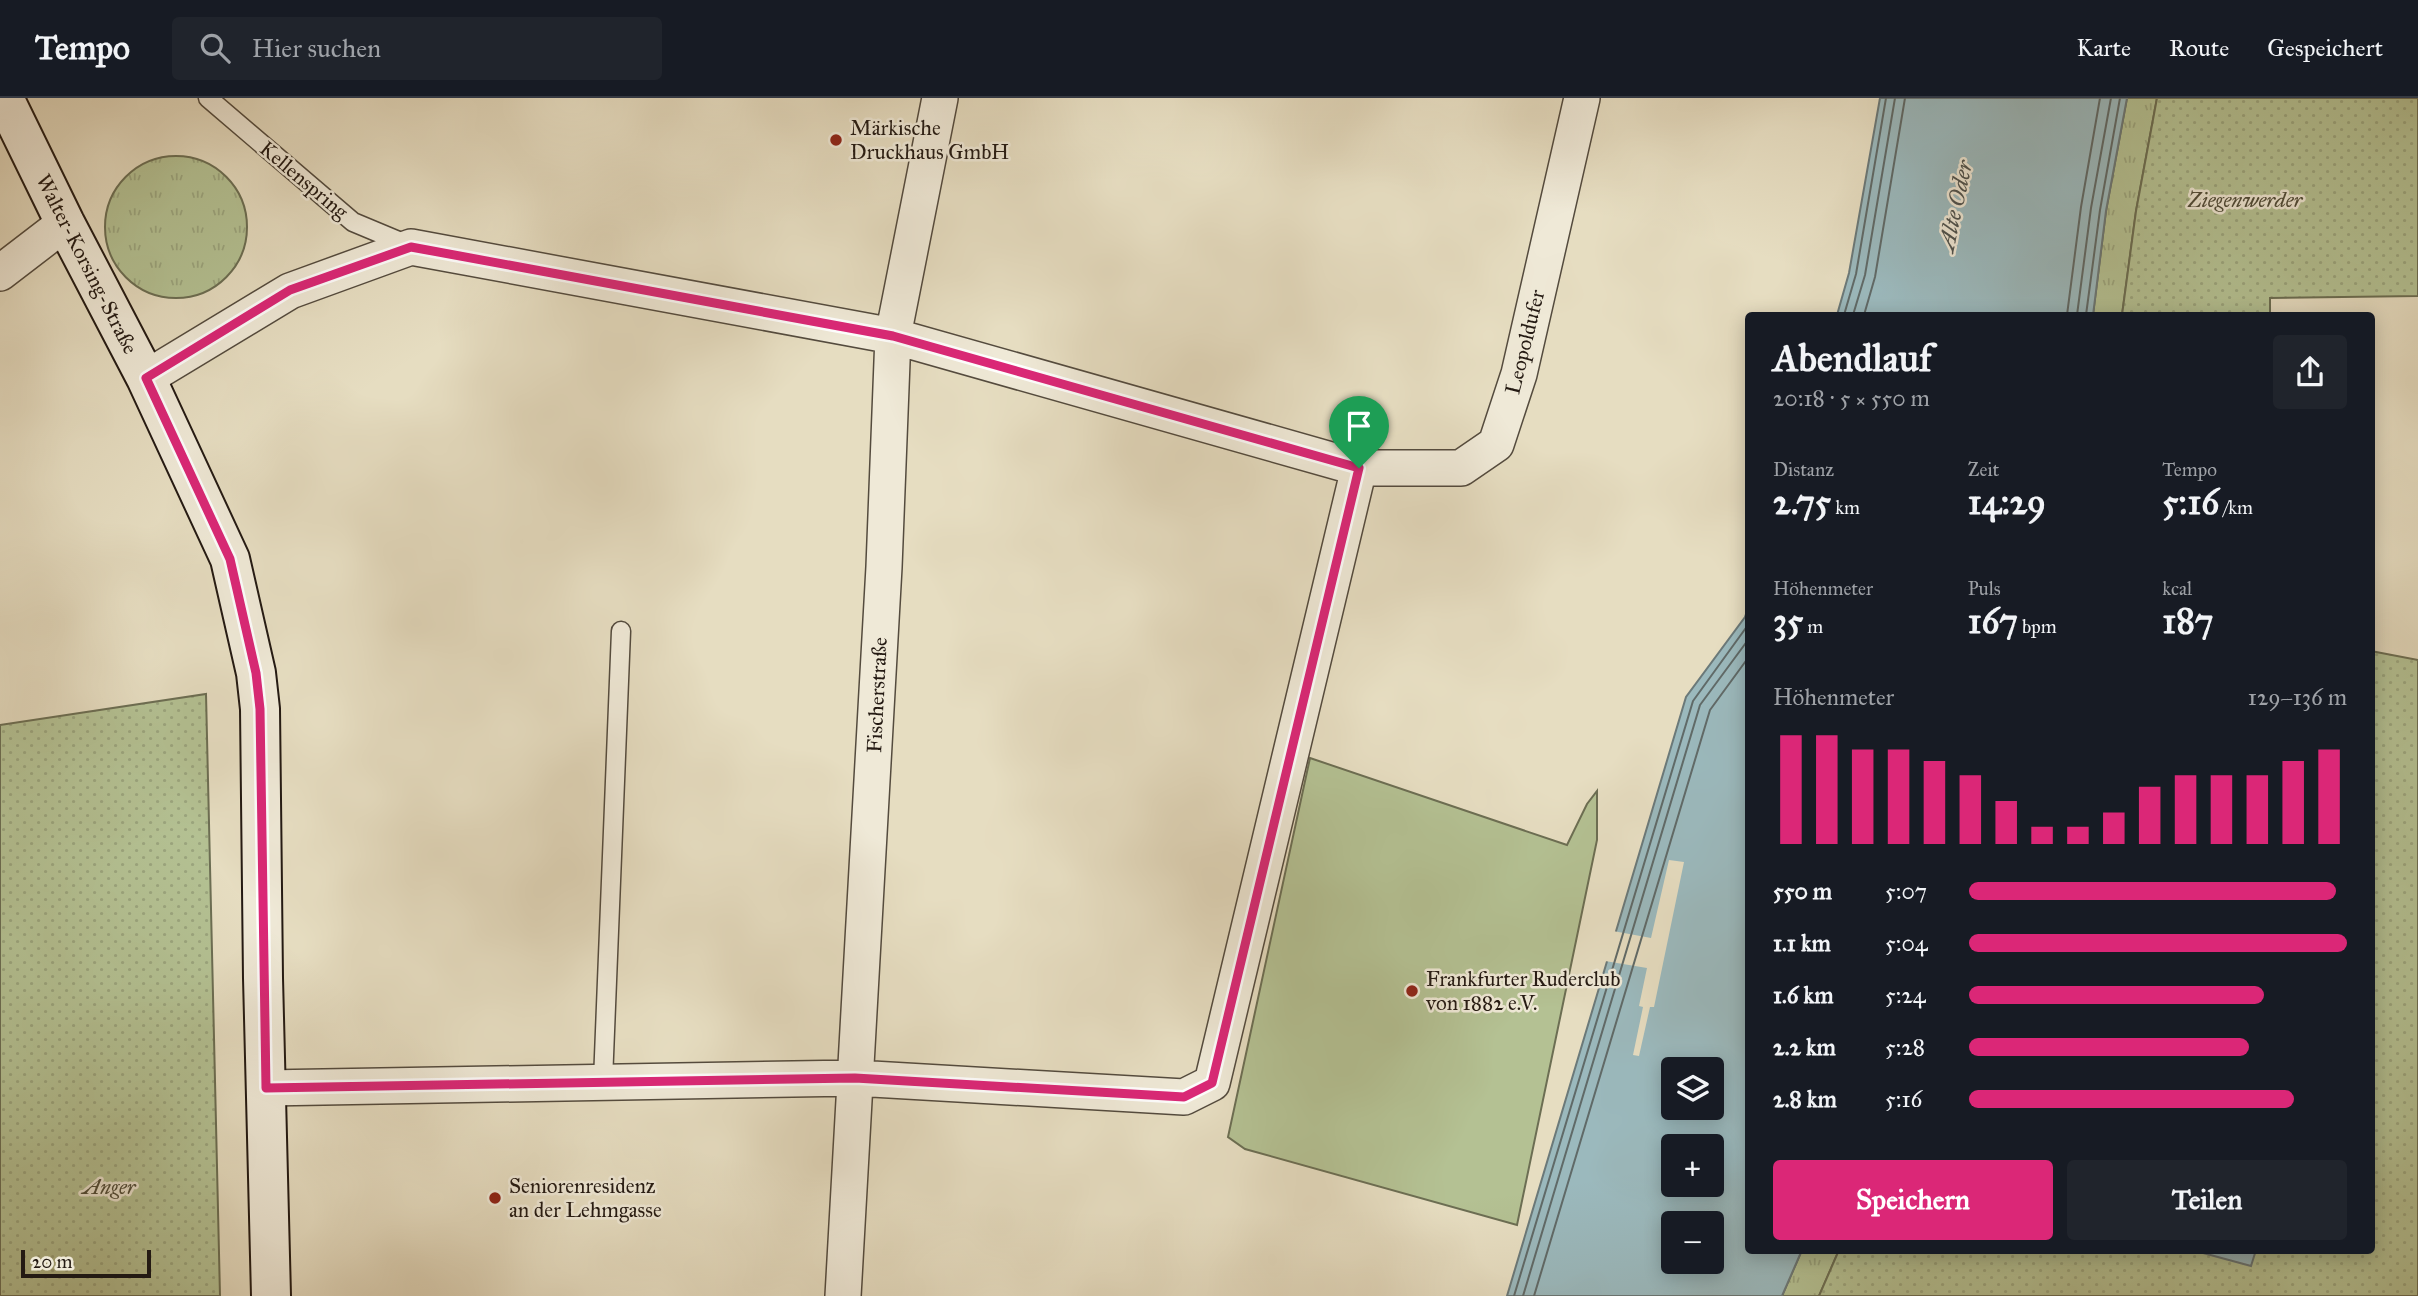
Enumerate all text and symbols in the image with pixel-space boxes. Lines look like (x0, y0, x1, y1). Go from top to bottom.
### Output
search box (172, 17, 662, 80)
text: Tempo (35, 28, 130, 68)
icon: search (196, 29, 234, 67)
text: Hier suchen (252, 32, 381, 64)
text: Karte (2076, 33, 2131, 63)
text: Route (2169, 33, 2229, 63)
text: Gespeichert (2267, 33, 2383, 63)
place label: Märkische Druckhaus GmbH (850, 115, 1009, 165)
marker: Märkische Druckhaus GmbH (828, 132, 844, 148)
street label: Kellenspring (254, 135, 354, 225)
water label: Alte Oder (1931, 157, 1979, 256)
street label: Walter-Korsing-Straße (30, 170, 144, 358)
park label: Ziegenwerder (2187, 187, 2304, 213)
street label: Leopoldufer (1499, 287, 1551, 397)
text: Abendlauf (1773, 335, 1932, 381)
button: share (2273, 335, 2347, 409)
text: 20:18 · 5 × 550 m (1773, 384, 1930, 412)
pin (1329, 396, 1389, 468)
icon: arrive (1340, 407, 1378, 445)
text: Distanz (1773, 458, 1834, 481)
text: Zeit (1968, 458, 1999, 481)
text: Tempo (2162, 458, 2217, 481)
text: 2.75 (1773, 481, 1831, 524)
text: 14:29 (1968, 481, 2046, 524)
text: 5:16 (2162, 481, 2219, 524)
text: km (1831, 496, 1860, 519)
text: /km (2219, 496, 2253, 519)
text: Höhenmeter (1773, 577, 1873, 600)
text: Puls (1968, 577, 2001, 600)
text: kcal (2162, 577, 2192, 600)
text: 35 (1773, 600, 1803, 643)
text: 167 (1968, 600, 2018, 643)
text: 187 (2162, 600, 2213, 643)
text: m (1803, 615, 1823, 638)
text: bpm (2018, 615, 2057, 638)
street label: Fischerstraße (861, 636, 893, 753)
text: Höhenmeter (1773, 683, 1894, 711)
text: 129–136 m (2248, 683, 2347, 711)
text: 550 m (1773, 877, 1832, 905)
text: 5:07 (1885, 877, 1927, 905)
text: 1.1 km (1773, 929, 1831, 957)
text: 5:04 (1885, 929, 1928, 957)
place label: Frankfurter Ruderclub von 1882 e.V. (1425, 966, 1620, 1016)
text: 1.6 km (1773, 981, 1834, 1009)
text: 5:24 (1885, 981, 1926, 1009)
marker: Frankfurter Ruderclub von 1882 e.V. (1404, 983, 1420, 999)
text: 2.2 km (1773, 1033, 1836, 1061)
text: 5:28 (1885, 1033, 1925, 1061)
map controls (1661, 1057, 1724, 1274)
button: layers (1661, 1057, 1724, 1120)
text: 2.8 km (1773, 1085, 1837, 1113)
text: 5:16 (1885, 1085, 1922, 1113)
button: + (1661, 1134, 1724, 1197)
button: Speichern (1773, 1160, 2053, 1240)
button: Teilen (2067, 1160, 2347, 1240)
place label: Seniorenresidenz an der Lehmgasse (509, 1173, 662, 1223)
park label: Anger (80, 1174, 137, 1200)
marker: Seniorenresidenz an der Lehmgasse (487, 1190, 503, 1206)
button: − (1661, 1211, 1724, 1274)
scale bar (21, 1247, 150, 1279)
text: 20 m (32, 1250, 73, 1273)

